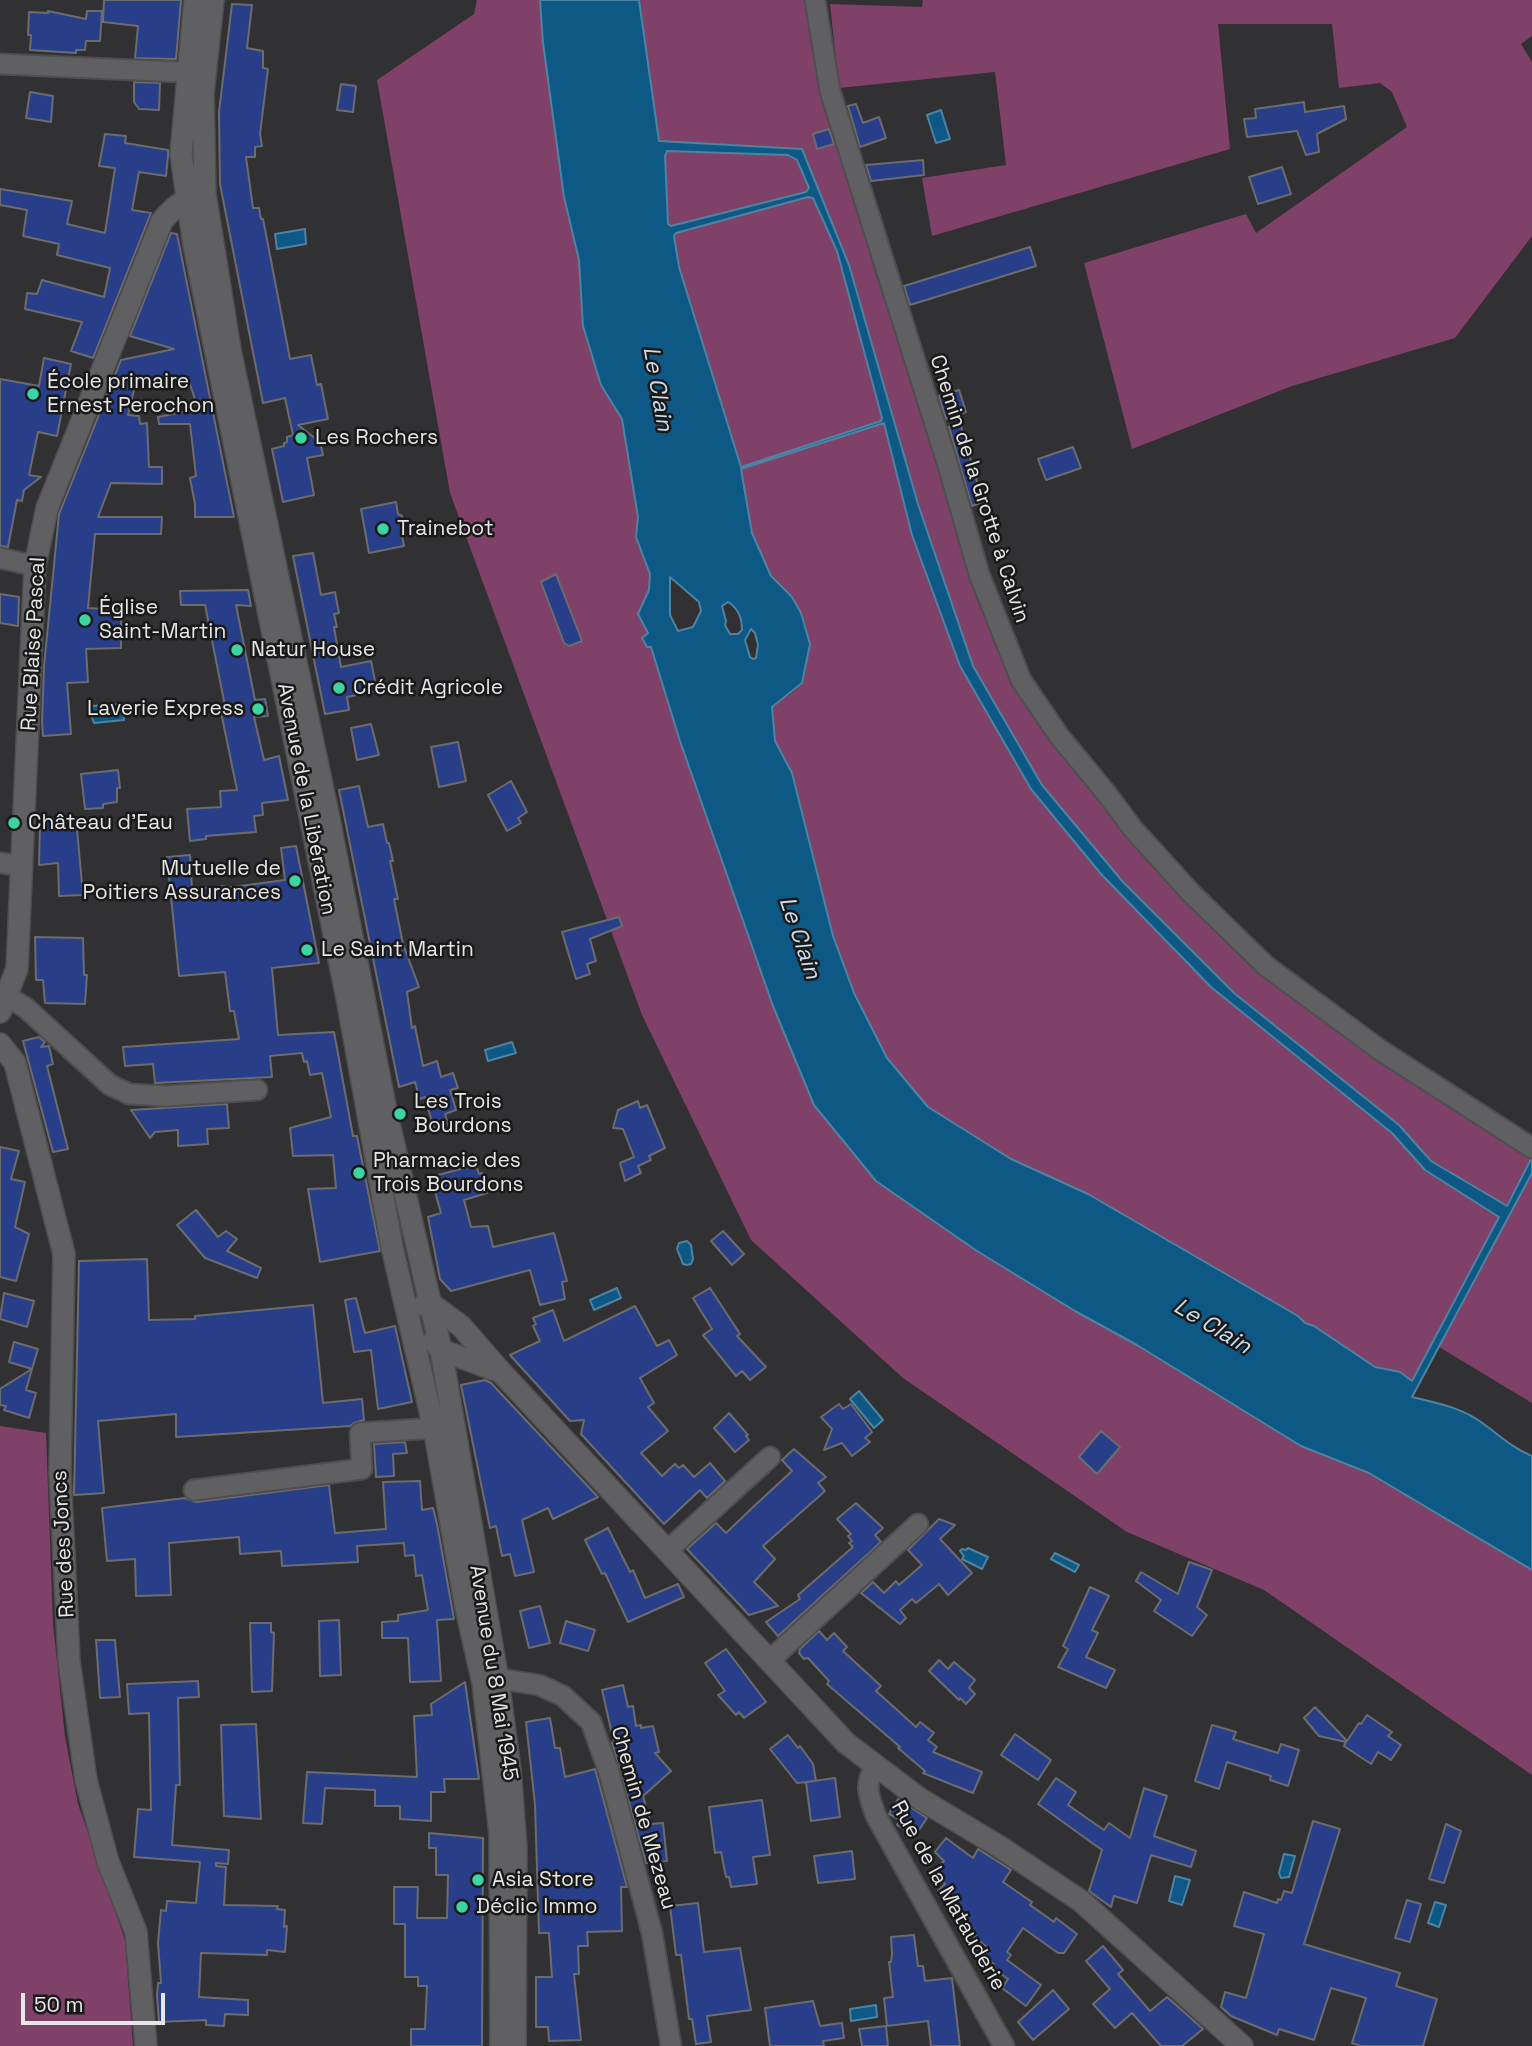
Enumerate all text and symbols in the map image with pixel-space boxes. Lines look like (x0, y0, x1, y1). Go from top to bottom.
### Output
water label: Le Clain (636, 345, 678, 433)
street label: Chemin de la Grotte à Calvin (924, 352, 1034, 626)
place label: École primaire Ernest Perochon (47, 369, 214, 419)
marker: École primaire Ernest Perochon (25, 386, 41, 402)
place label: Les Rochers (315, 425, 438, 451)
marker: Les Rochers (293, 430, 309, 446)
place label: Trainebot (397, 516, 494, 542)
marker: Trainebot (375, 521, 391, 537)
street label: Rue Blaise Pascal (17, 556, 51, 732)
place label: Église Saint-Martin (99, 595, 226, 645)
marker: Église Saint-Martin (77, 612, 93, 628)
place label: Natur House (251, 637, 375, 663)
marker: Natur House (229, 642, 245, 658)
place label: Crédit Agricole (353, 675, 503, 701)
marker: Crédit Agricole (331, 680, 347, 696)
street label: Avenue de la Libération (271, 681, 341, 917)
place label: Laverie Express (87, 696, 244, 722)
marker: Laverie Express (250, 701, 266, 717)
place label: Château d'Eau (28, 810, 173, 836)
marker: Château d'Eau (6, 815, 22, 831)
place label: Mutuelle de Poitiers Assurances (82, 856, 281, 906)
marker: Mutuelle de Poitiers Assurances (287, 873, 303, 889)
water label: Le Clain (772, 893, 826, 983)
place label: Le Saint Martin (321, 937, 474, 963)
marker: Le Saint Martin (299, 942, 315, 958)
place label: Les Trois Bourdons (414, 1089, 512, 1139)
marker: Les Trois Bourdons (392, 1106, 408, 1122)
place label: Pharmacie des Trois Bourdons (373, 1148, 524, 1198)
marker: Pharmacie des Trois Bourdons (351, 1165, 367, 1181)
water label: Le Clain (1168, 1293, 1256, 1361)
street label: Rue des Joncs (48, 1470, 80, 1618)
street label: Avenue du 8 Mai 1945 (464, 1563, 522, 1783)
street label: Chemin de Mezeau (605, 1723, 681, 1913)
street label: Rue de la Matauderie (885, 1797, 1011, 1995)
place label: Asia Store (492, 1867, 594, 1893)
marker: Asia Store (470, 1872, 486, 1888)
place label: Déclic Immo (476, 1894, 597, 1920)
marker: Déclic Immo (454, 1899, 470, 1915)
scale bar (24, 1980, 168, 2024)
text: 50 m (34, 1991, 84, 2018)

